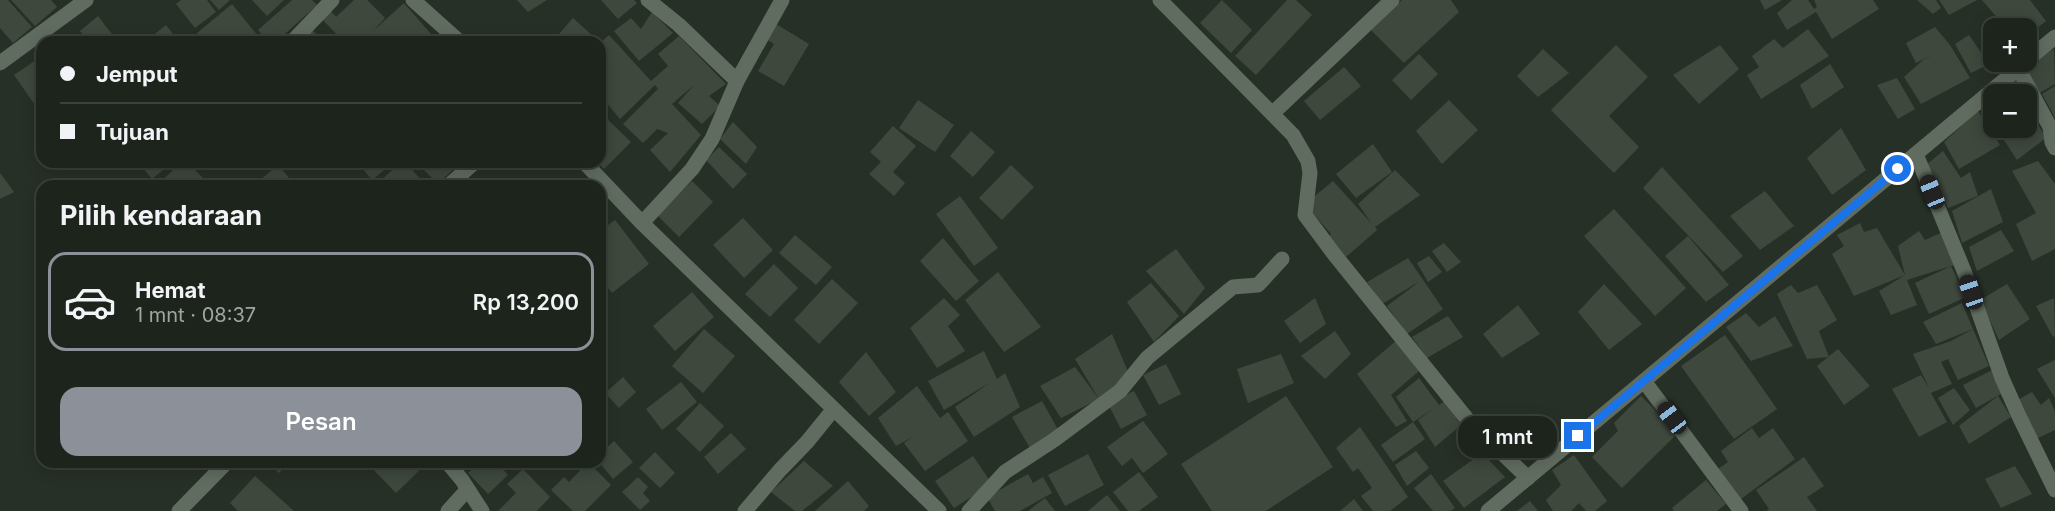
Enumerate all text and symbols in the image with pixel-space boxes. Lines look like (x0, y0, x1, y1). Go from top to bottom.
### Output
map controls (1983, 18, 2037, 138)
button: + (1983, 18, 2037, 72)
text: Jemput (96, 61, 178, 87)
button: − (1983, 84, 2037, 138)
text: Tujuan (96, 119, 169, 145)
route start (1884, 155, 1911, 182)
car (1917, 172, 1947, 212)
text: Pilih kendaraan (60, 199, 262, 232)
car (1957, 272, 1985, 312)
icon: car (63, 275, 117, 329)
text: Hemat (135, 277, 205, 303)
text: Rp 13,200 (473, 289, 579, 315)
text: 1 mnt · 08:37 (135, 303, 256, 327)
button: Pesan (60, 387, 582, 456)
car (1654, 398, 1690, 438)
callout: 1 mnt (1458, 415, 1557, 457)
route end (1564, 422, 1591, 449)
text: 1 mnt (1482, 425, 1533, 449)

